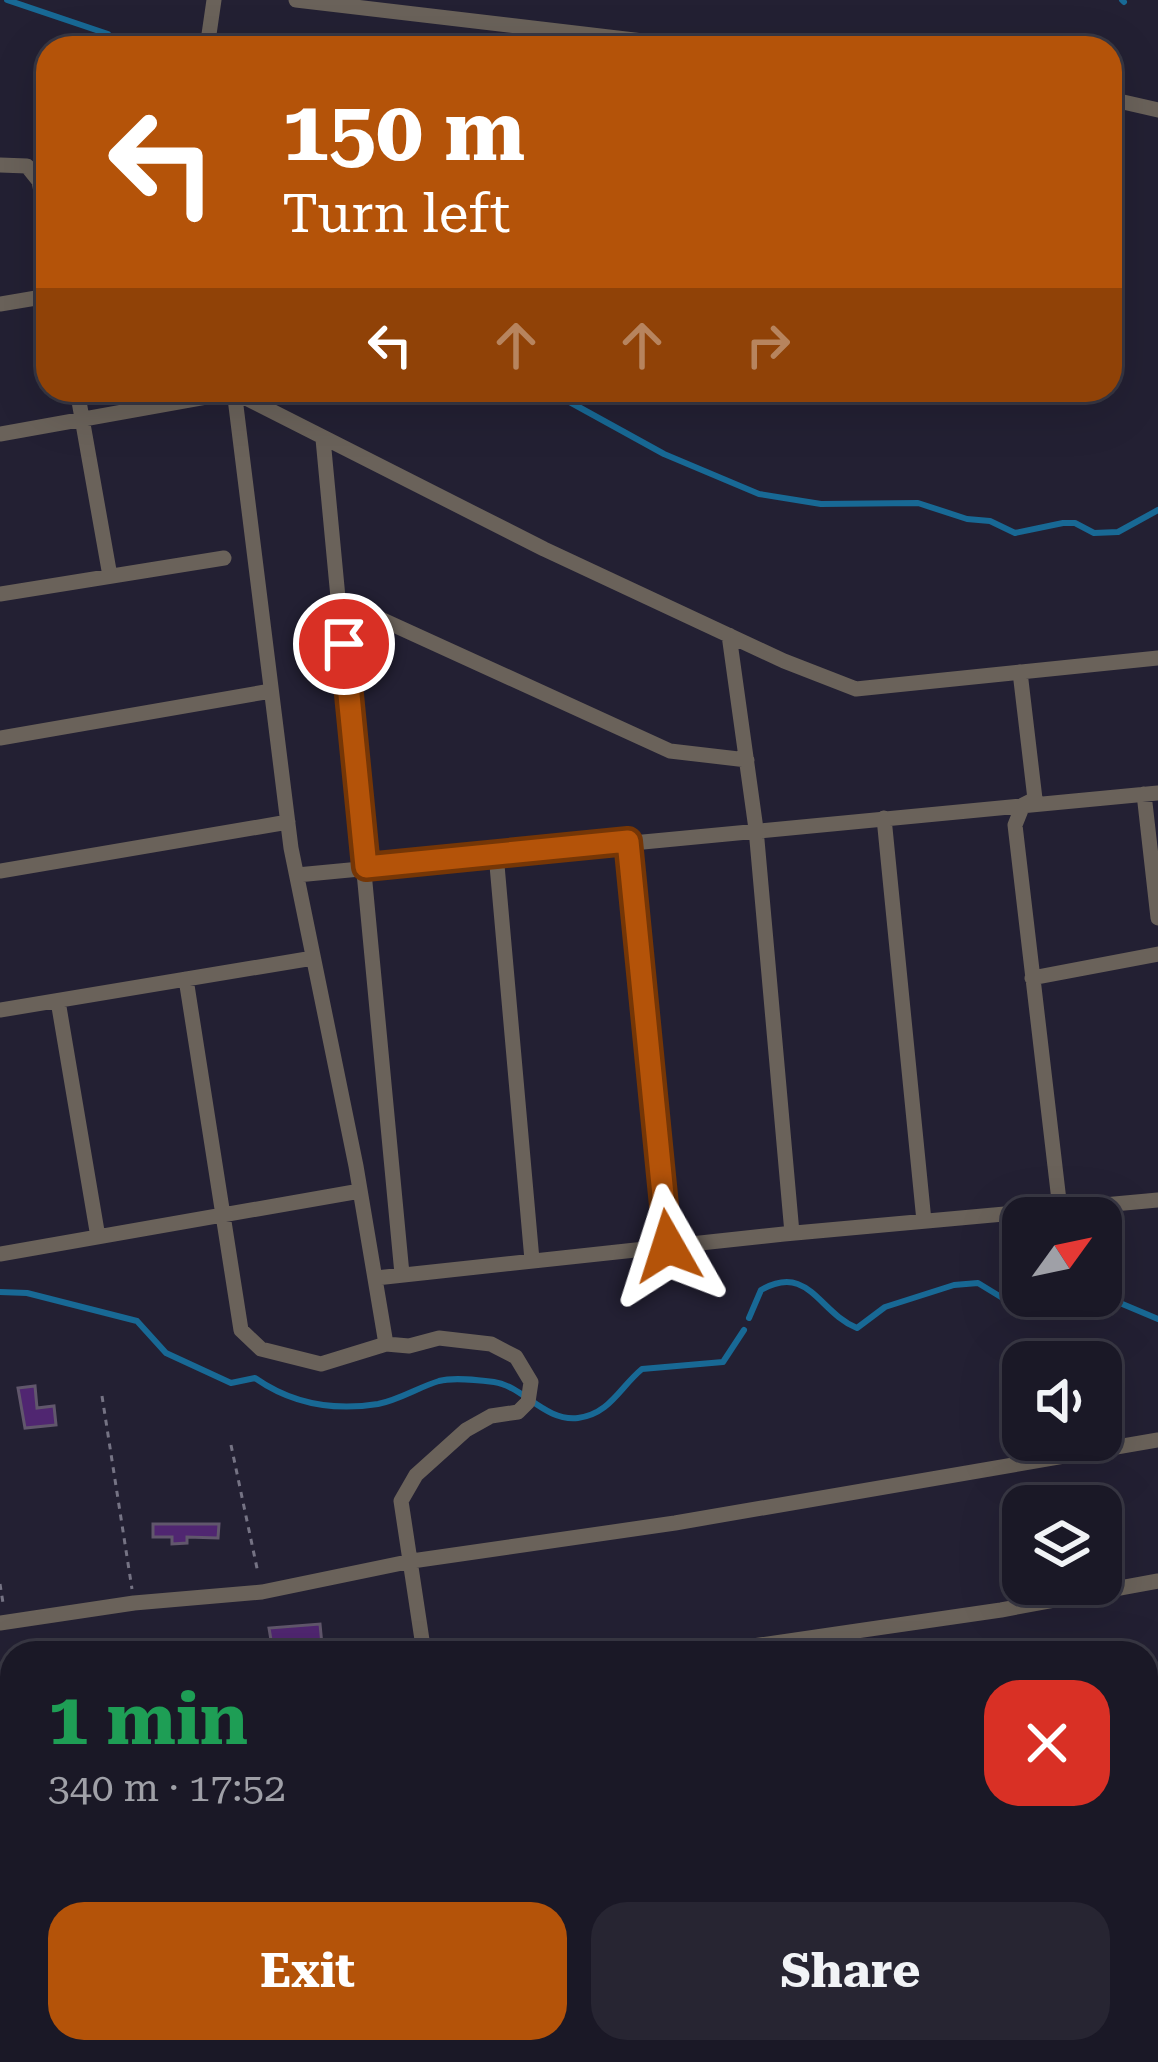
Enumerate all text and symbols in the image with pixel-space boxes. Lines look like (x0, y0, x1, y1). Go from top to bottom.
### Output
text: 150 m (282, 82, 525, 180)
icon: left (84, 84, 240, 240)
text: Turn left (282, 182, 510, 245)
icon: left (357, 312, 423, 378)
icon: ahead (483, 312, 549, 378)
icon: ahead (609, 312, 675, 378)
icon: right (735, 312, 801, 378)
pin (293, 593, 395, 695)
icon: arrive (311, 611, 377, 677)
position arrow (605, 1183, 731, 1309)
north arrow (1002, 1197, 1122, 1317)
map controls (1002, 1197, 1122, 1605)
button: sound (1002, 1341, 1122, 1461)
button: layers (1002, 1485, 1122, 1605)
text: 1 min (48, 1677, 248, 1762)
button: close (984, 1680, 1110, 1806)
text: 340 m · 17:52 (48, 1765, 286, 1811)
button: Exit (48, 1902, 567, 2040)
button: Share (591, 1902, 1110, 2040)

